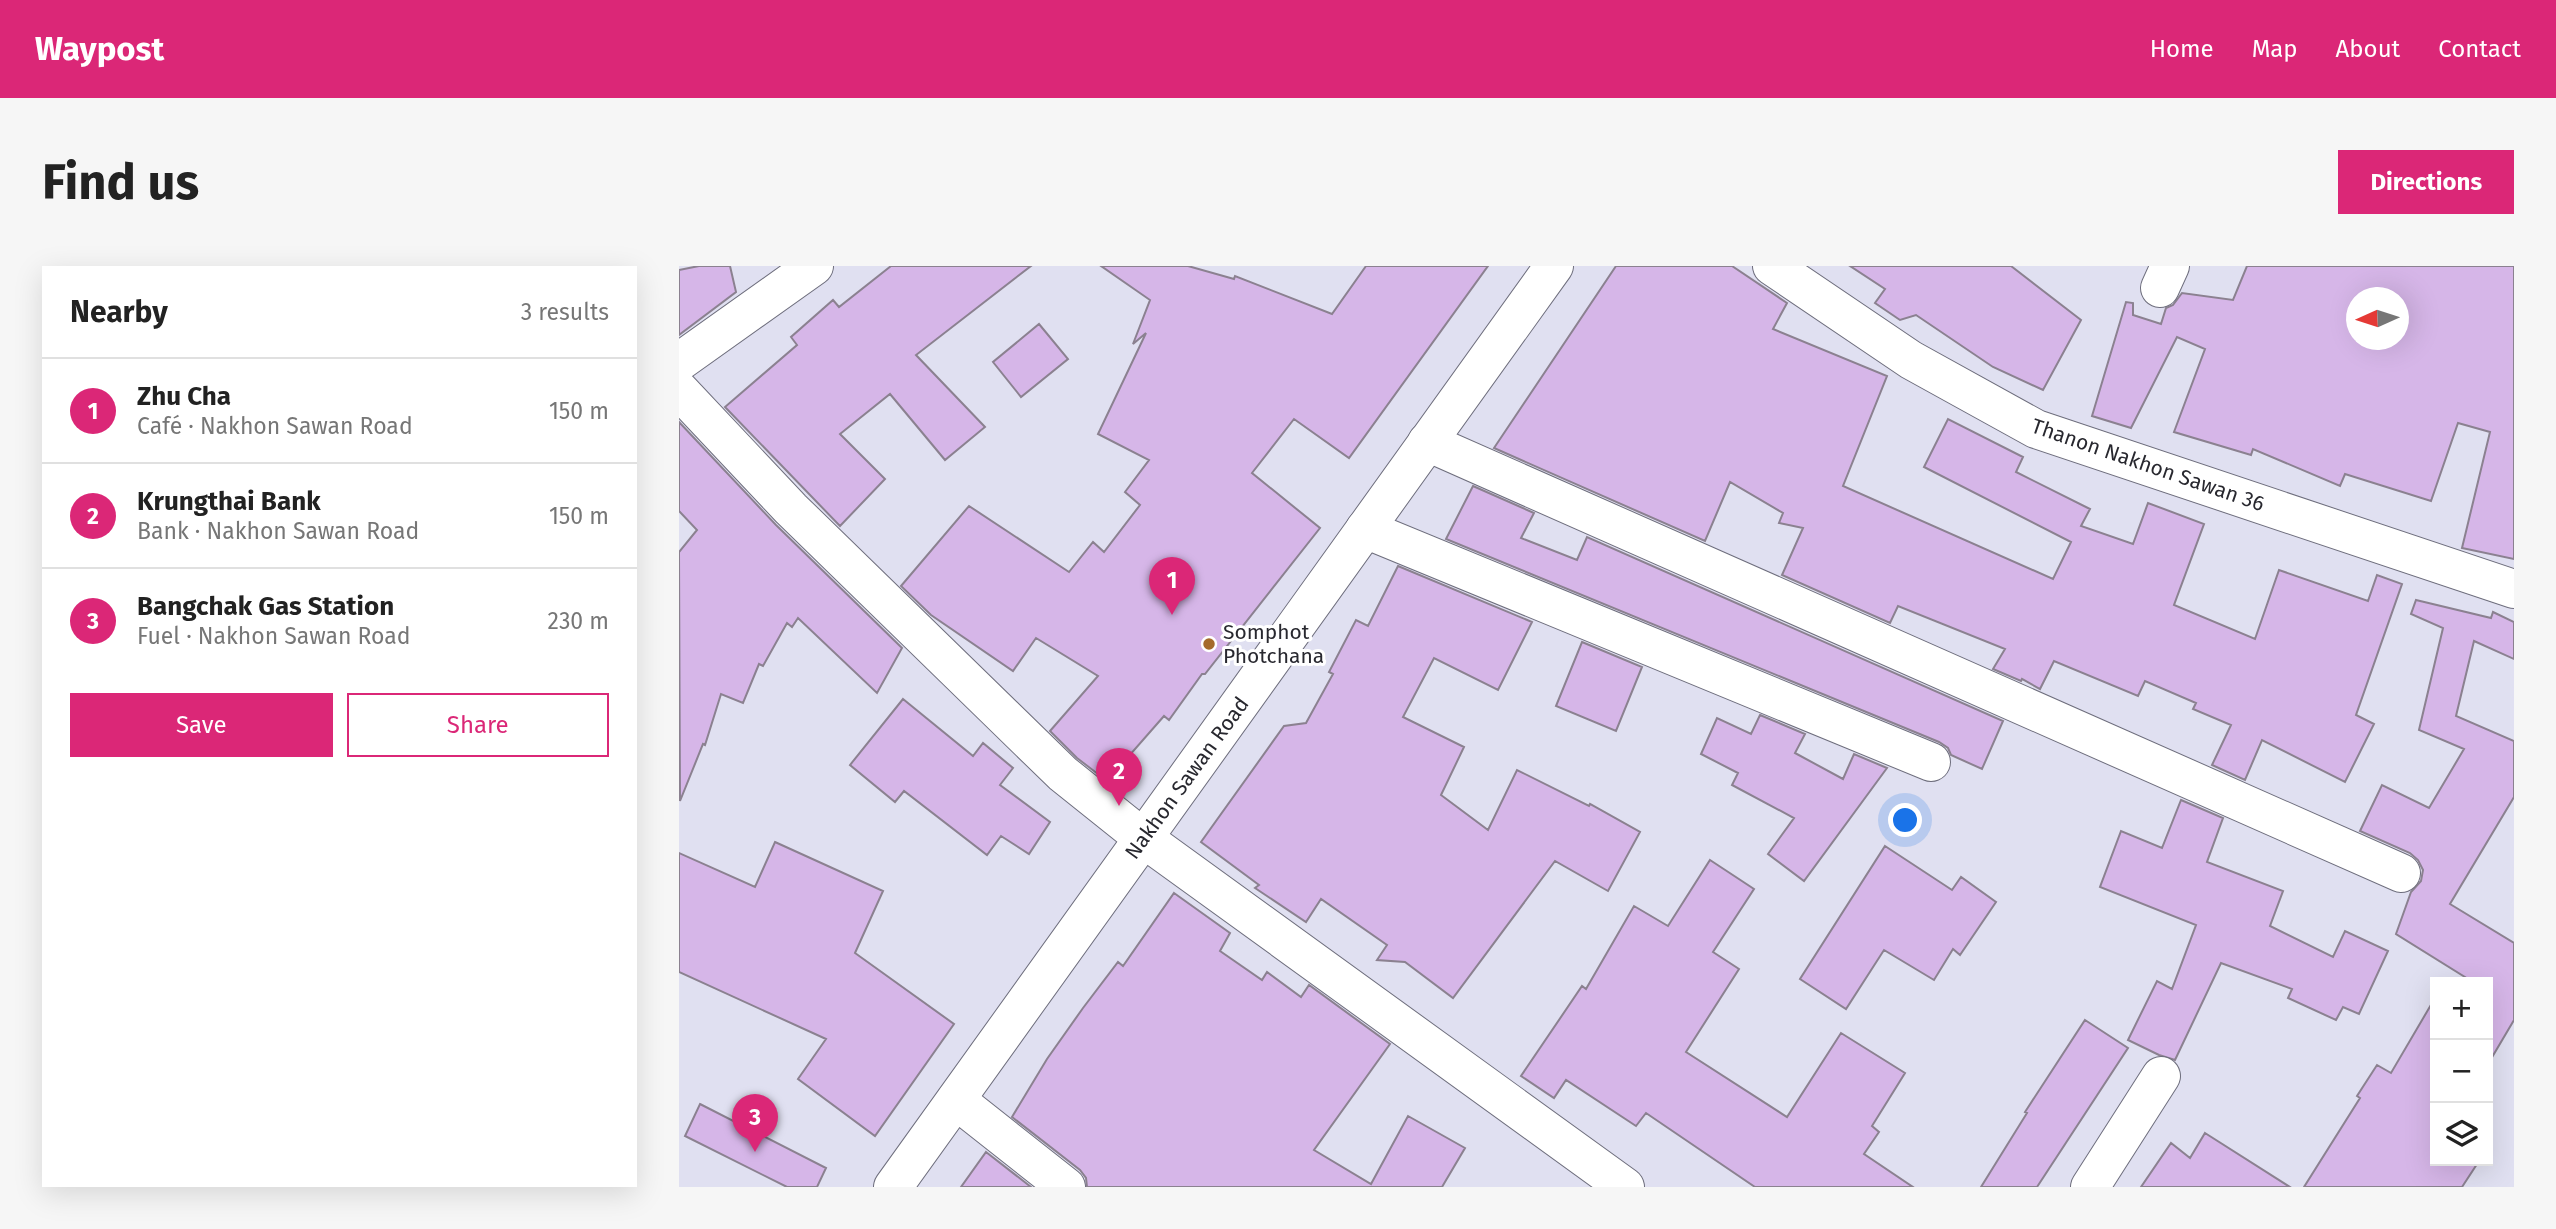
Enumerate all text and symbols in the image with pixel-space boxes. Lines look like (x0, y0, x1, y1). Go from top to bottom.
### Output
text: Waypost (35, 29, 164, 69)
text: Home (2150, 35, 2214, 63)
text: Map (2252, 35, 2298, 63)
text: About (2336, 35, 2400, 63)
text: Contact (2438, 35, 2521, 63)
button: Directions (2338, 150, 2514, 214)
text: Find us (42, 153, 199, 212)
north arrow (2346, 287, 2409, 350)
text: Nearby (70, 294, 168, 330)
text: 3 results (521, 298, 609, 326)
text: Zhu Cha (137, 381, 231, 412)
text: 1 (88, 397, 98, 425)
text: 150 m (549, 397, 609, 425)
text: Café · Nakhon Sawan Road (137, 412, 413, 440)
street label: Thanon Nakhon Sawan 36 (2028, 413, 2268, 517)
text: Krungthai Bank (137, 486, 321, 517)
text: 2 (87, 502, 99, 530)
text: 150 m (549, 502, 609, 530)
text: Bank · Nakhon Sawan Road (137, 517, 419, 545)
pin: 1 (1149, 557, 1195, 615)
text: Bangchak Gas Station (137, 591, 394, 622)
text: 3 (87, 607, 99, 635)
text: 230 m (548, 607, 609, 635)
place label: Somphot Photchana (1223, 619, 1324, 669)
text: Fuel · Nakhon Sawan Road (137, 622, 411, 650)
marker: Somphot Photchana (1201, 636, 1217, 652)
street label: Nakhon Sawan Road (1119, 692, 1255, 864)
button: Save (70, 693, 333, 757)
button: Share (347, 693, 609, 757)
pin: 2 (1096, 748, 1142, 806)
your location (1888, 803, 1922, 837)
map controls (2430, 977, 2493, 1166)
button: + (2430, 977, 2493, 1040)
button: − (2430, 1040, 2493, 1103)
pin: 3 (732, 1094, 778, 1152)
button: layers (2430, 1103, 2493, 1166)

